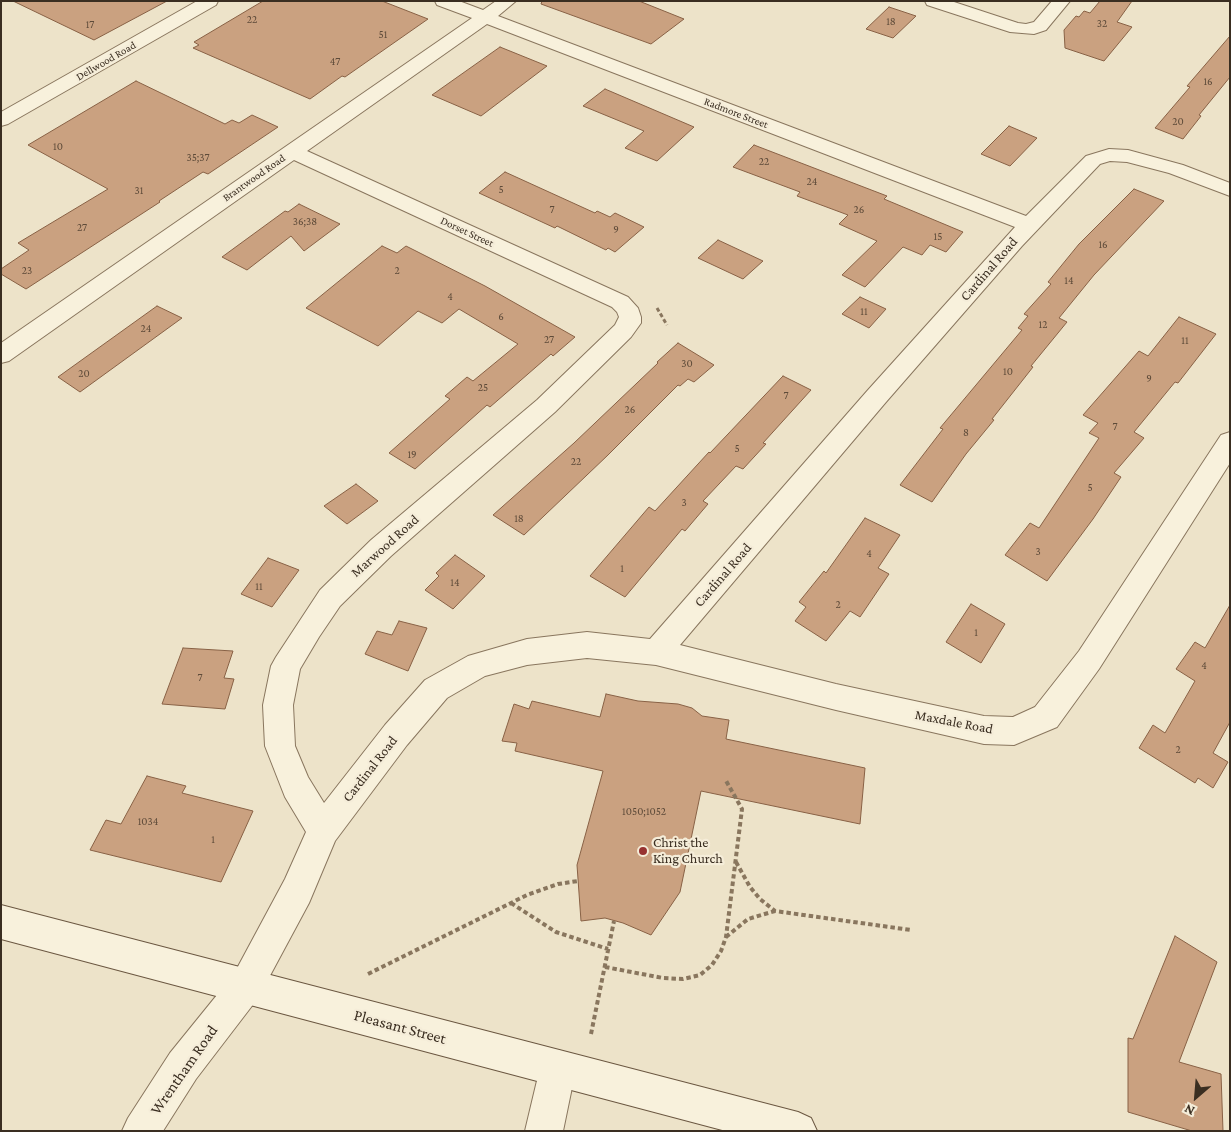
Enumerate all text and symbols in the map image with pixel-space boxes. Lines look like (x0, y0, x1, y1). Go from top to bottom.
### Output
house number: 22 (247, 13, 257, 27)
house number: 18 (886, 15, 896, 29)
house number: 32 (1097, 17, 1107, 31)
house number: 17 (86, 18, 94, 32)
house number: 51 (379, 28, 387, 42)
street label: Dellwood Road (74, 39, 138, 83)
house number: 47 (330, 55, 340, 69)
house number: 16 (1203, 75, 1213, 89)
street label: Radmore Street (702, 95, 770, 131)
house number: 20 (1172, 115, 1184, 129)
house number: 10 (53, 140, 63, 154)
house number: 35;37 (186, 151, 210, 165)
street label: Brantwood Road (220, 152, 288, 204)
house number: 22 (759, 155, 769, 169)
house number: 24 (807, 175, 817, 189)
house number: 5 (498, 183, 504, 197)
house number: 31 (135, 184, 143, 198)
house number: 7 (549, 203, 555, 217)
house number: 26 (854, 203, 864, 217)
street label: Dorset Street (438, 214, 496, 250)
house number: 36;38 (293, 215, 317, 229)
house number: 27 (77, 221, 87, 235)
house number: 9 (613, 223, 619, 237)
house number: 15 (934, 230, 942, 244)
street label: Cardinal Road (957, 234, 1021, 304)
house number: 16 (1098, 238, 1108, 252)
house number: 23 (22, 264, 32, 278)
house number: 2 (394, 264, 400, 278)
house number: 14 (1064, 274, 1074, 288)
house number: 4 (447, 290, 453, 304)
house number: 11 (860, 305, 868, 319)
house number: 6 (498, 310, 504, 324)
house number: 12 (1039, 318, 1047, 332)
house number: 24 (141, 322, 151, 336)
house number: 27 (544, 333, 554, 347)
house number: 11 (1181, 334, 1189, 348)
house number: 30 (681, 357, 693, 371)
house number: 10 (1003, 365, 1013, 379)
house number: 20 (78, 367, 90, 381)
house number: 9 (1146, 372, 1152, 386)
house number: 25 (478, 381, 488, 395)
house number: 7 (783, 389, 789, 403)
house number: 26 (625, 403, 635, 417)
house number: 7 (1112, 420, 1118, 434)
house number: 8 (963, 426, 969, 440)
house number: 5 (734, 442, 740, 456)
house number: 19 (407, 448, 417, 462)
house number: 22 (571, 455, 581, 469)
house number: 5 (1087, 481, 1093, 495)
house number: 3 (681, 496, 687, 510)
street label: Marwood Road (348, 511, 422, 581)
house number: 18 (514, 512, 524, 526)
street label: Cardinal Road (691, 540, 755, 610)
house number: 3 (1035, 545, 1041, 559)
house number: 4 (866, 547, 872, 561)
house number: 1 (620, 562, 624, 576)
house number: 14 (450, 576, 460, 590)
house number: 11 (255, 580, 263, 594)
house number: 2 (835, 598, 841, 612)
house number: 1 (974, 626, 978, 640)
house number: 4 (1201, 659, 1207, 673)
house number: 7 (197, 671, 203, 685)
street label: Maxdale Road (914, 706, 994, 738)
street label: Cardinal Road (339, 733, 401, 805)
house number: 2 (1175, 743, 1181, 757)
house number: 1050;1052 (622, 805, 666, 819)
house number: 1034 (138, 815, 158, 829)
house number: 1 (211, 833, 215, 847)
place label: Christ the King Church (653, 835, 723, 868)
marker: Christ the King Church (637, 845, 649, 857)
street label: Pleasant Street (352, 1005, 448, 1049)
street label: Wrentham Road (146, 1021, 222, 1119)
north arrow (1171, 1072, 1221, 1122)
text: N (1181, 1101, 1197, 1120)

